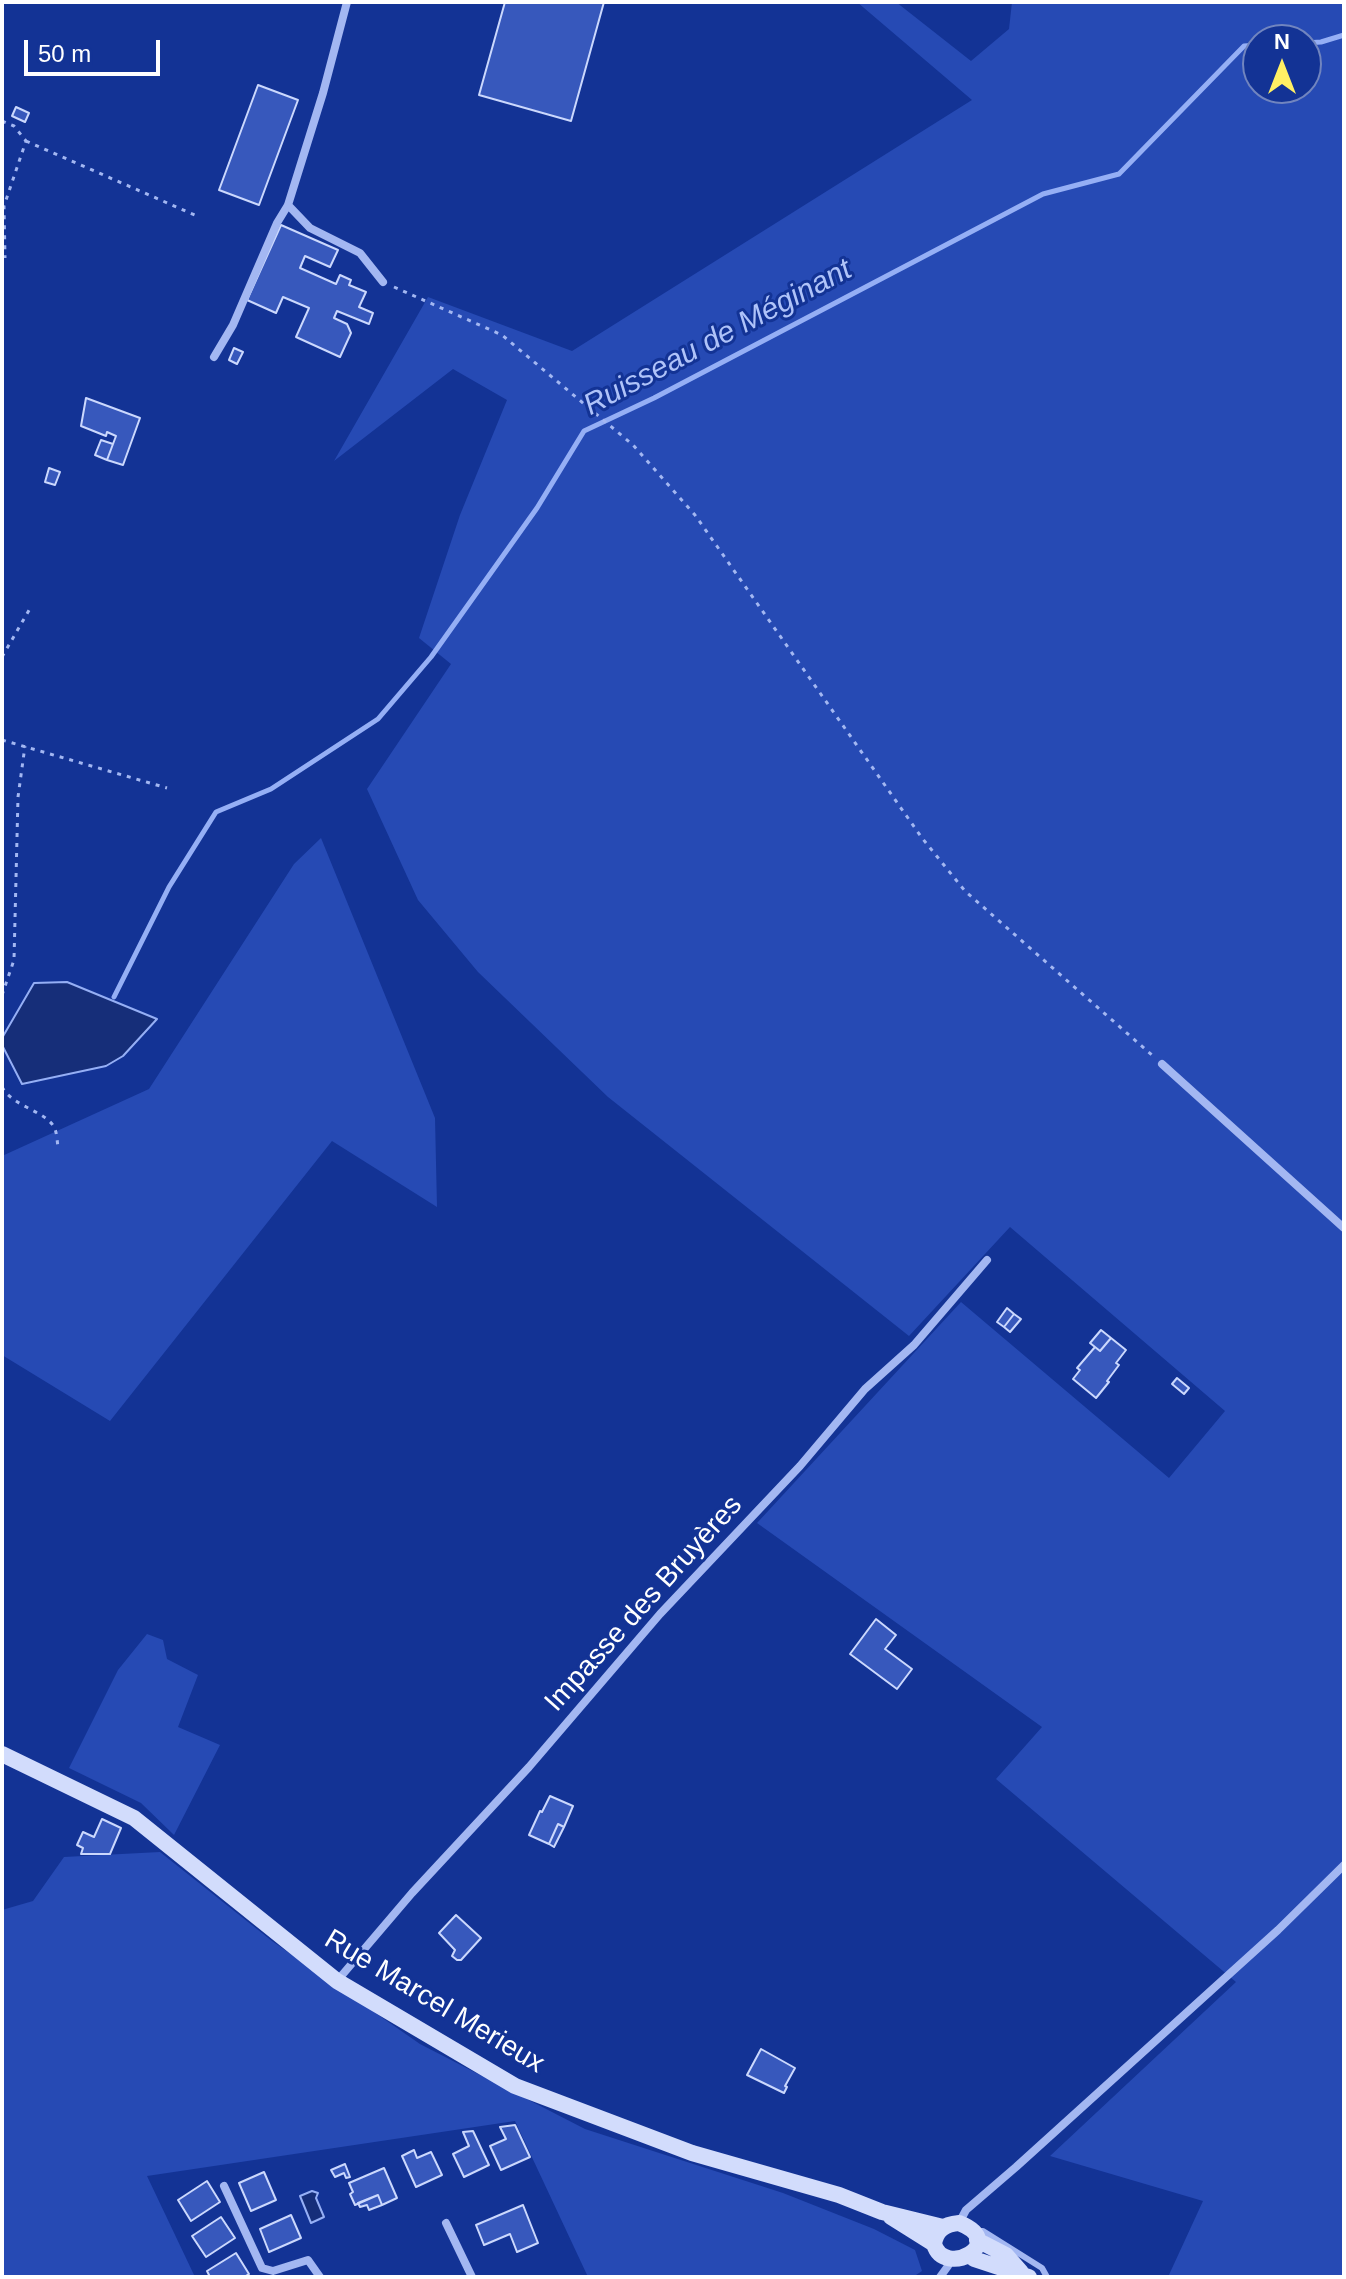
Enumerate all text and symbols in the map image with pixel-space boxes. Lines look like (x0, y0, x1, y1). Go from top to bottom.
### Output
scale bar (28, 24, 164, 74)
north arrow (1242, 24, 1322, 104)
text: N (1274, 29, 1290, 54)
text: 50 m (38, 40, 91, 67)
water label: Ruisseau de Méginant (578, 252, 858, 424)
street label: Impasse des Bruyères (538, 1489, 750, 1719)
street label: Rue Marcel Merieux (318, 1923, 550, 2081)

